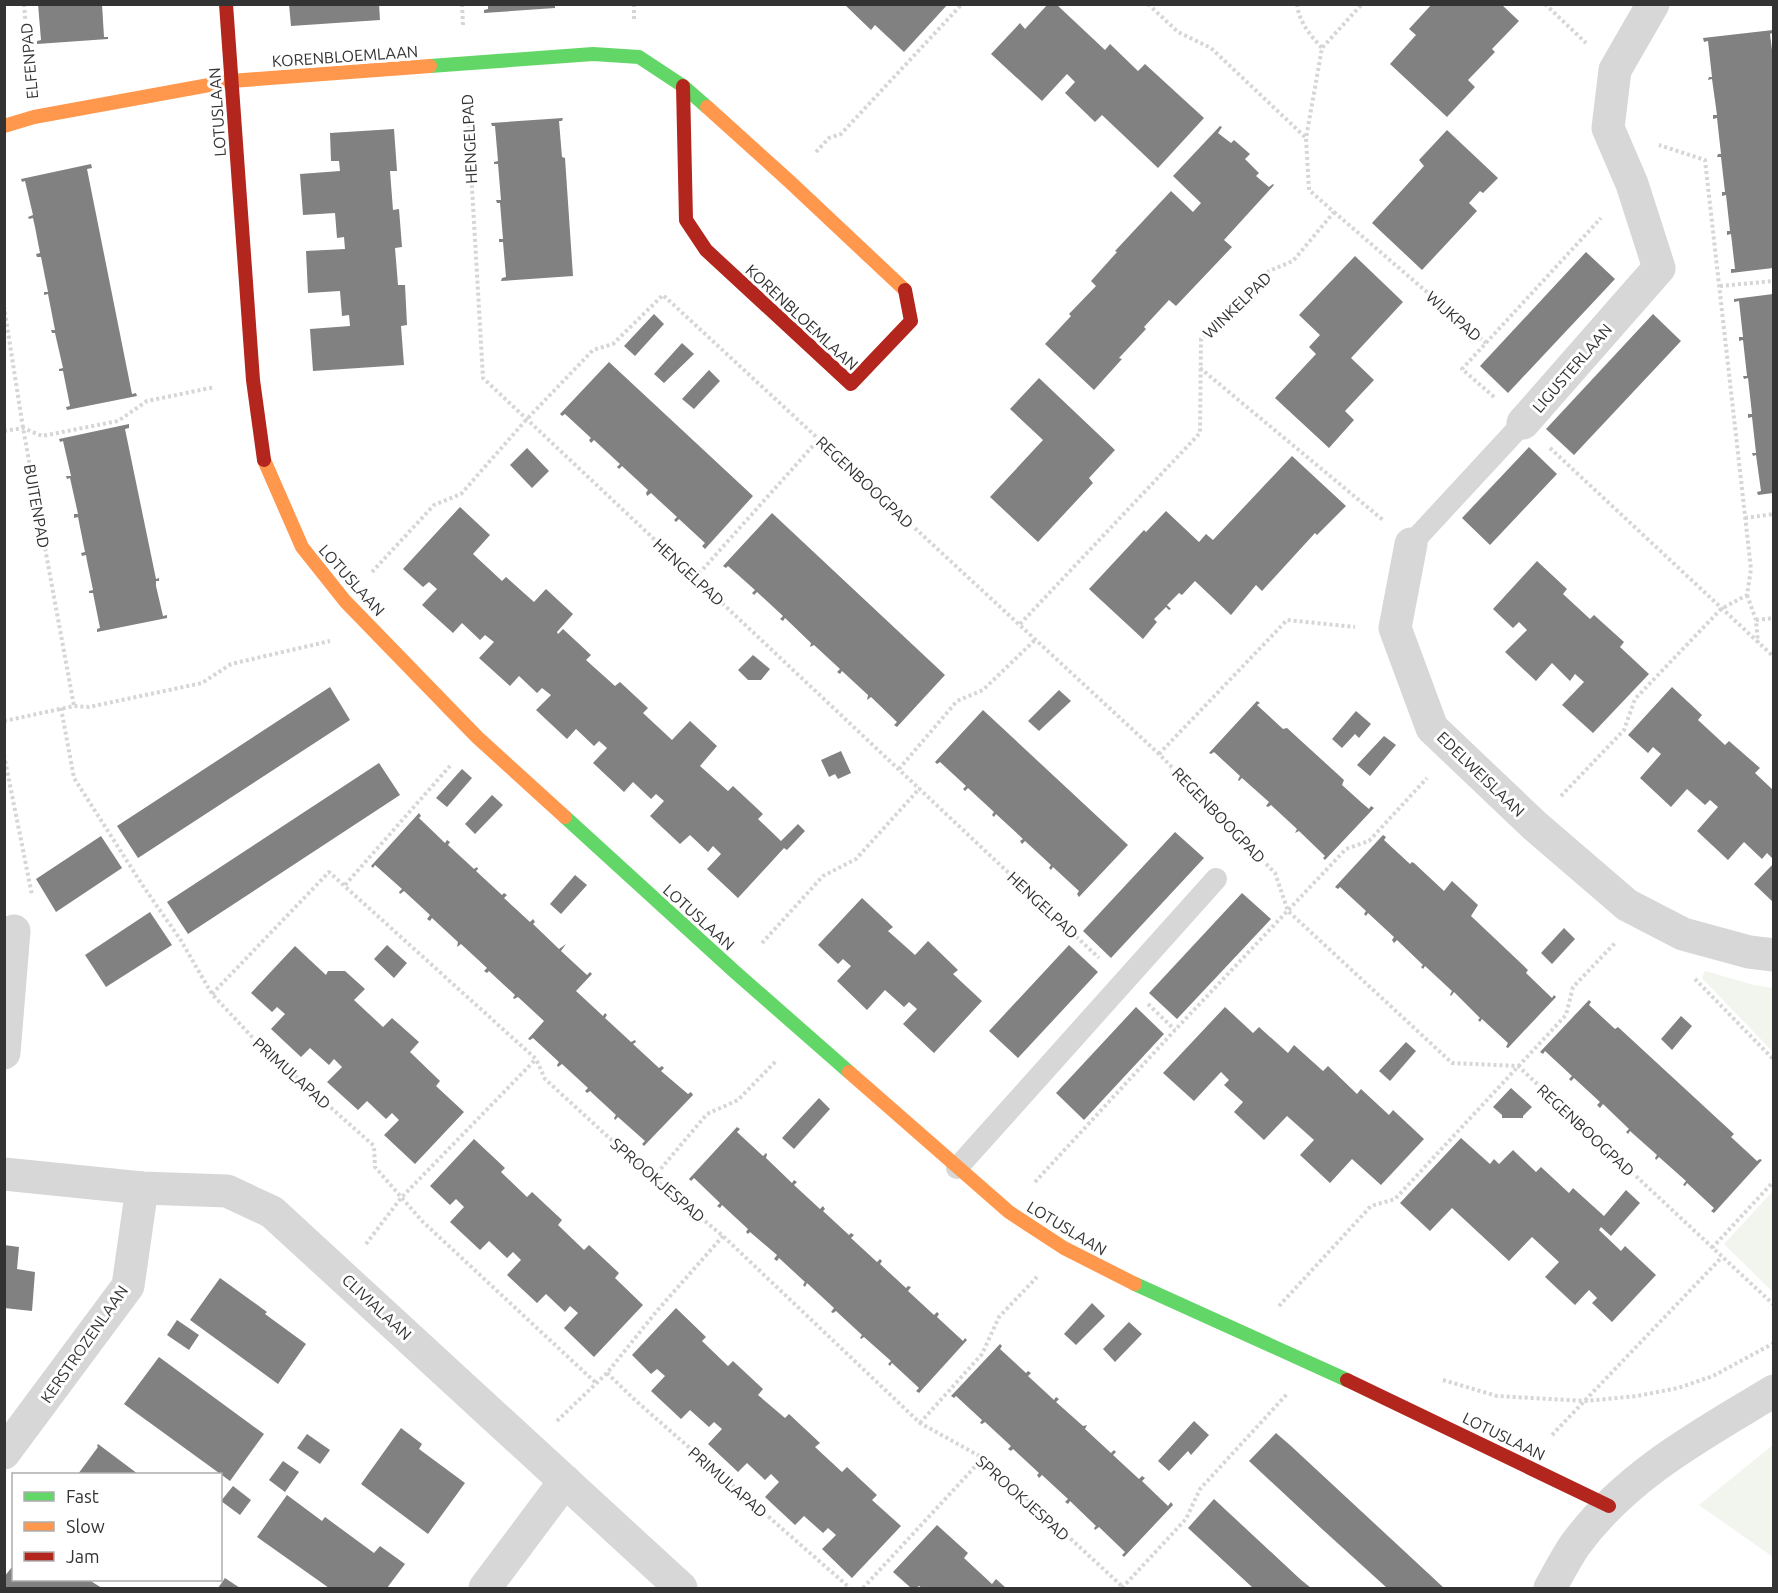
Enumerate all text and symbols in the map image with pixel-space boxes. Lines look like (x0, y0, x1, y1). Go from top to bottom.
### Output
street label: ELFENPAD (17, 22, 41, 100)
street label: KORENBLOEMLAAN (271, 42, 419, 70)
street label: LOTUSLAAN (205, 67, 229, 157)
street label: HENGELPAD (458, 94, 480, 184)
street label: KORENBLOEMLAAN (742, 260, 862, 374)
street label: WINKELPAD (1199, 268, 1275, 342)
street label: WIJKPAD (1423, 287, 1485, 345)
street label: LIGUSTERLAAN (1529, 320, 1615, 416)
street label: REGENBOOGPAD (813, 432, 917, 532)
street label: BUITENPAD (21, 463, 53, 549)
street label: HENGELPAD (650, 535, 728, 609)
street label: LOTUSLAAN (315, 541, 389, 619)
street label: EDELWEISLAAN (1434, 728, 1528, 820)
street label: REGENBOOGPAD (1169, 763, 1269, 867)
street label: HENGELPAD (1004, 868, 1082, 942)
street label: LOTUSLAAN (660, 880, 738, 954)
street label: PRIMULAPAD (250, 1033, 334, 1113)
street label: REGENBOOGPAD (1534, 1080, 1638, 1180)
street label: SPROOKJESPAD (607, 1134, 709, 1226)
street label: LOTUSLAAN (1024, 1197, 1110, 1259)
street label: CLIVIALAAN (339, 1270, 415, 1344)
street label: KERSTROZENLAAN (37, 1282, 131, 1406)
street label: LOTUSLAAN (1460, 1408, 1548, 1464)
street label: PRIMULAPAD (685, 1443, 771, 1521)
street label: SPROOKJESPAD (973, 1452, 1073, 1544)
legend (12, 1473, 222, 1581)
text: Fast (66, 1486, 99, 1506)
text: Slow (66, 1516, 105, 1536)
text: Jam (66, 1546, 100, 1566)

